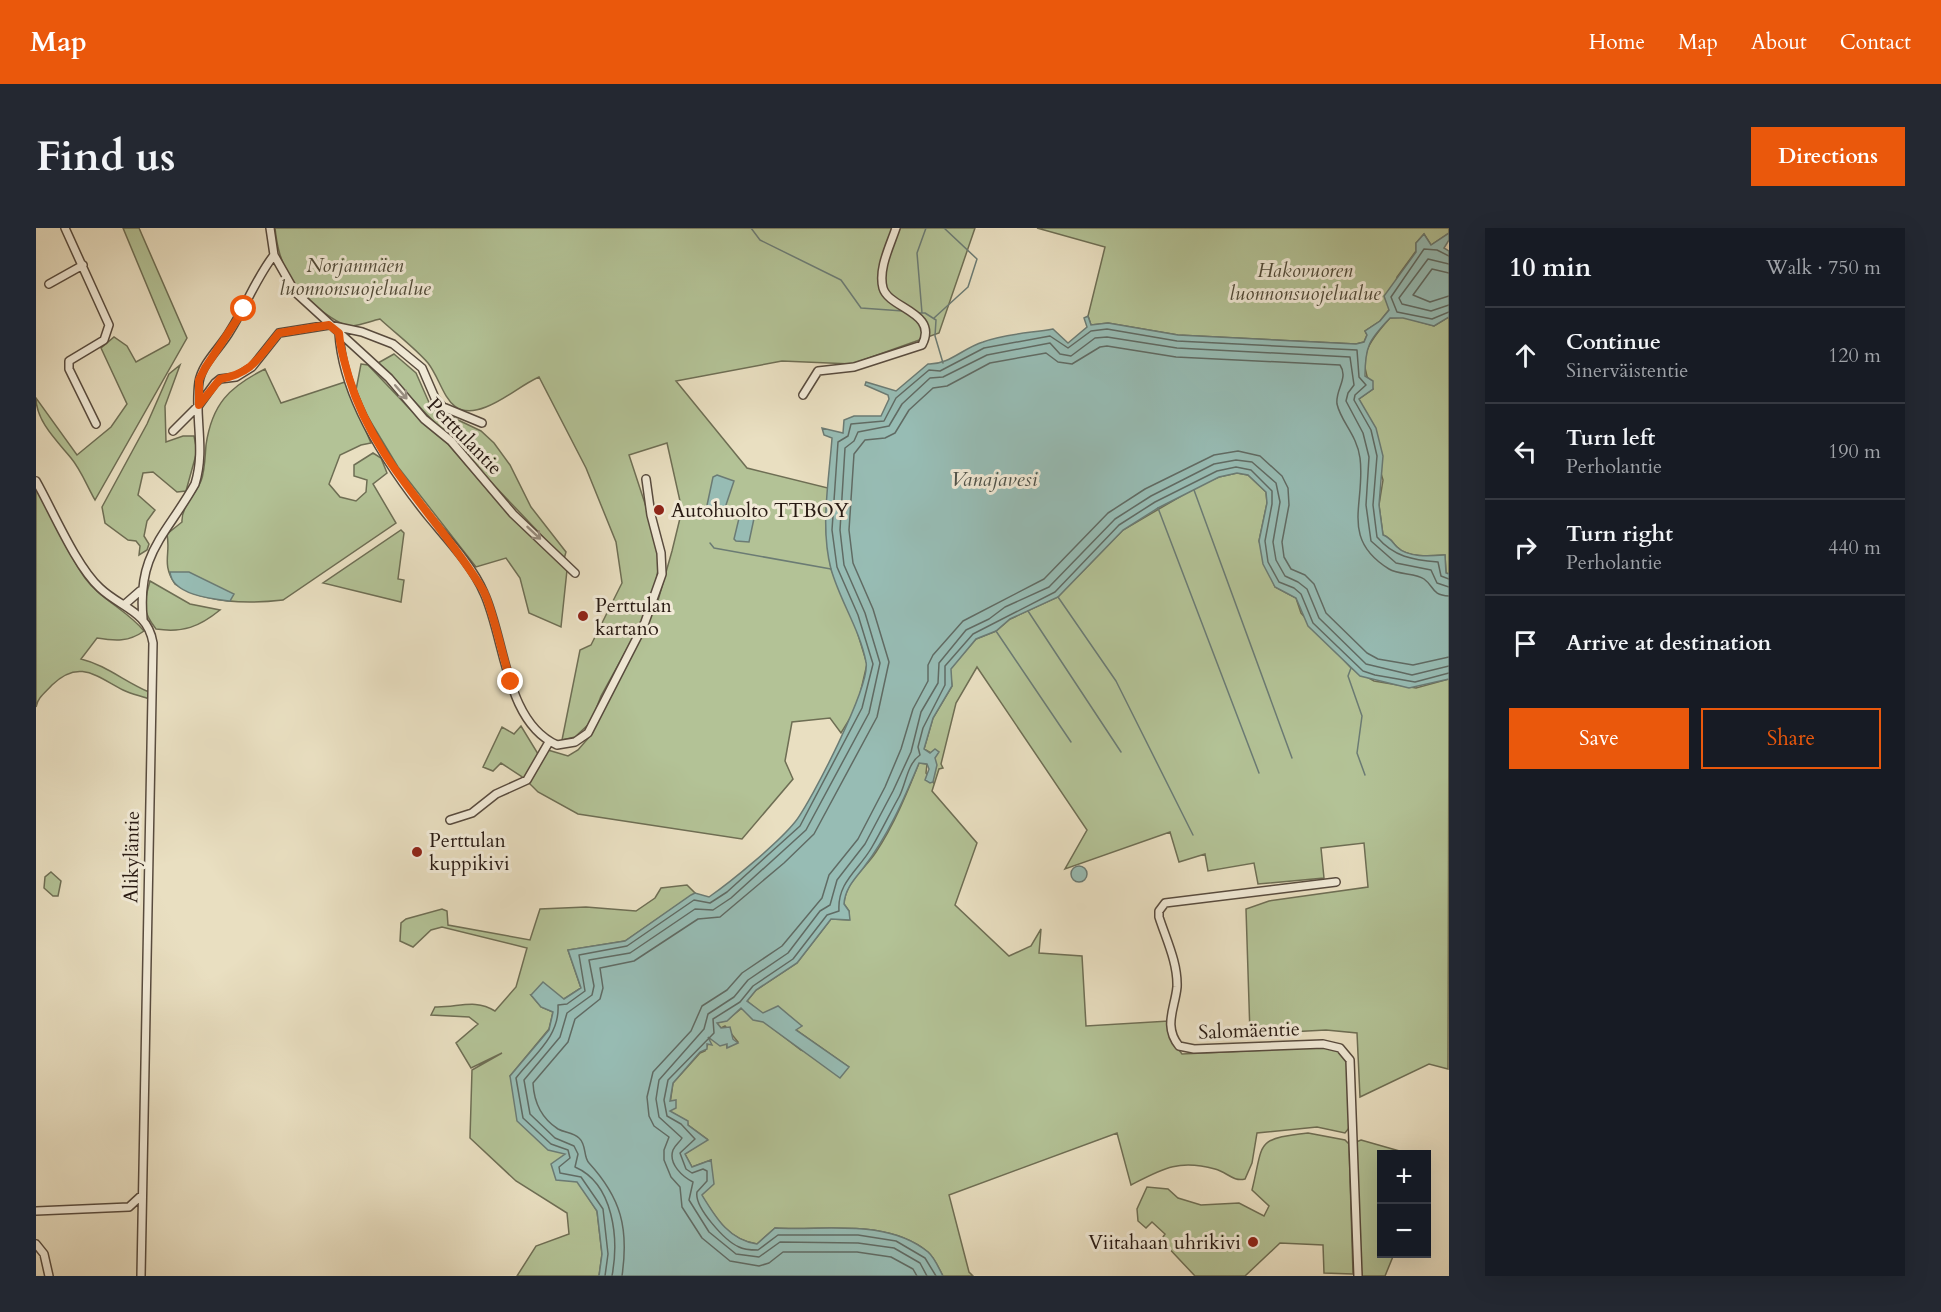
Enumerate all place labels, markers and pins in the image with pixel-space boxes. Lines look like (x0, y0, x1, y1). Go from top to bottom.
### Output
place label: Autohuolto TTBOY (671, 497, 849, 524)
marker: Autohuolto TTBOY (652, 503, 666, 517)
place label: Perttulan kartano (595, 592, 673, 642)
marker: Perttulan kartano (576, 609, 590, 623)
place label: Perttulan kuppikivi (429, 827, 510, 877)
marker: Perttulan kuppikivi (410, 845, 424, 859)
place label: Viitahaan uhrikivi (1088, 1229, 1241, 1256)
marker: Viitahaan uhrikivi (1246, 1235, 1260, 1249)

